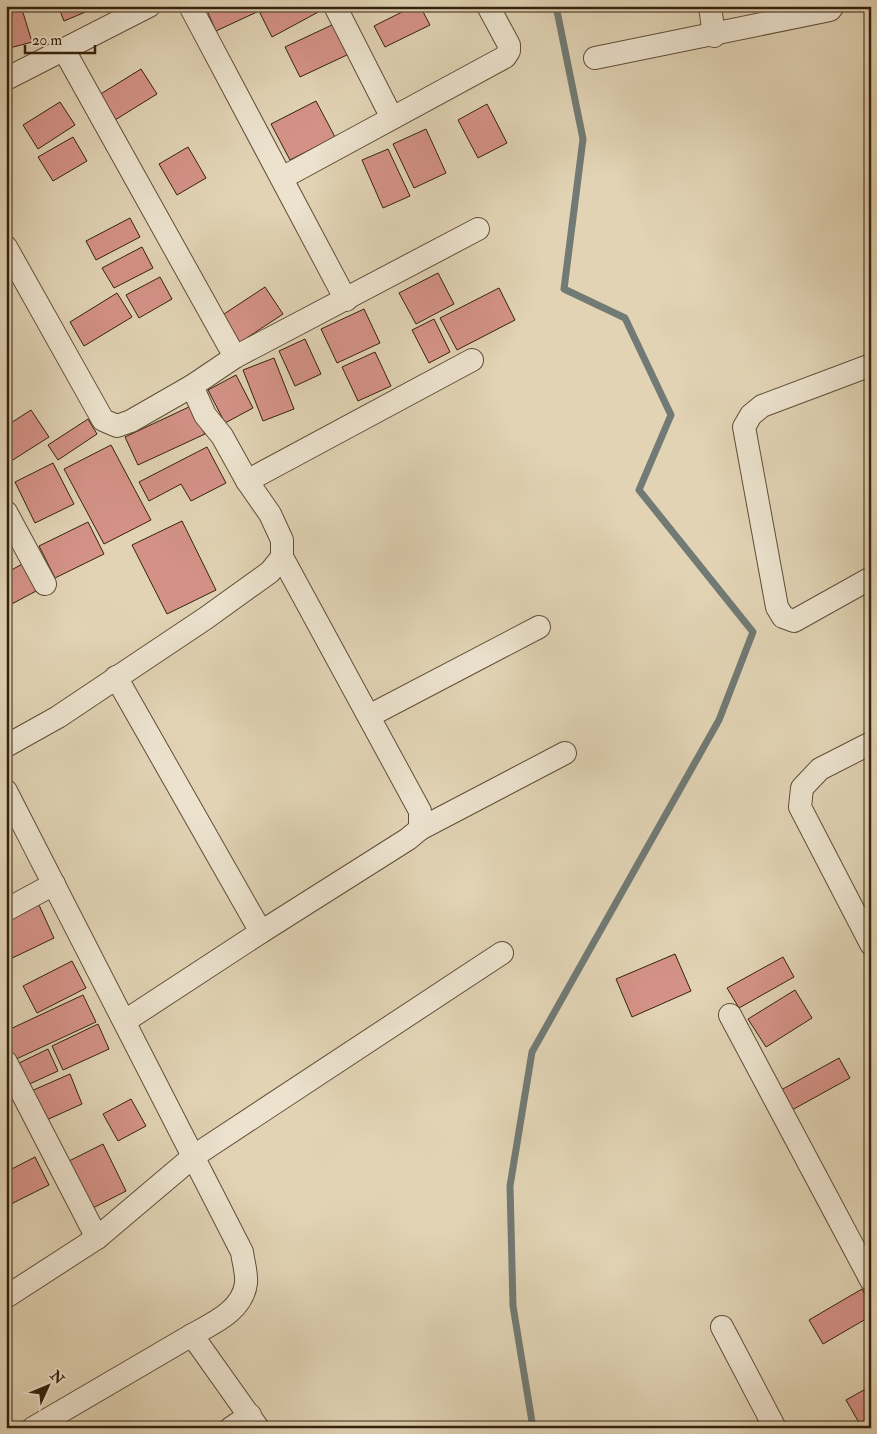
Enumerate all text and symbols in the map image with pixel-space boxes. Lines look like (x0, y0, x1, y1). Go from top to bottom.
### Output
scale bar (25, 22, 95, 54)
text: 20 m (32, 31, 62, 50)
north arrow (22, 1362, 72, 1412)
text: N (46, 1366, 68, 1388)

